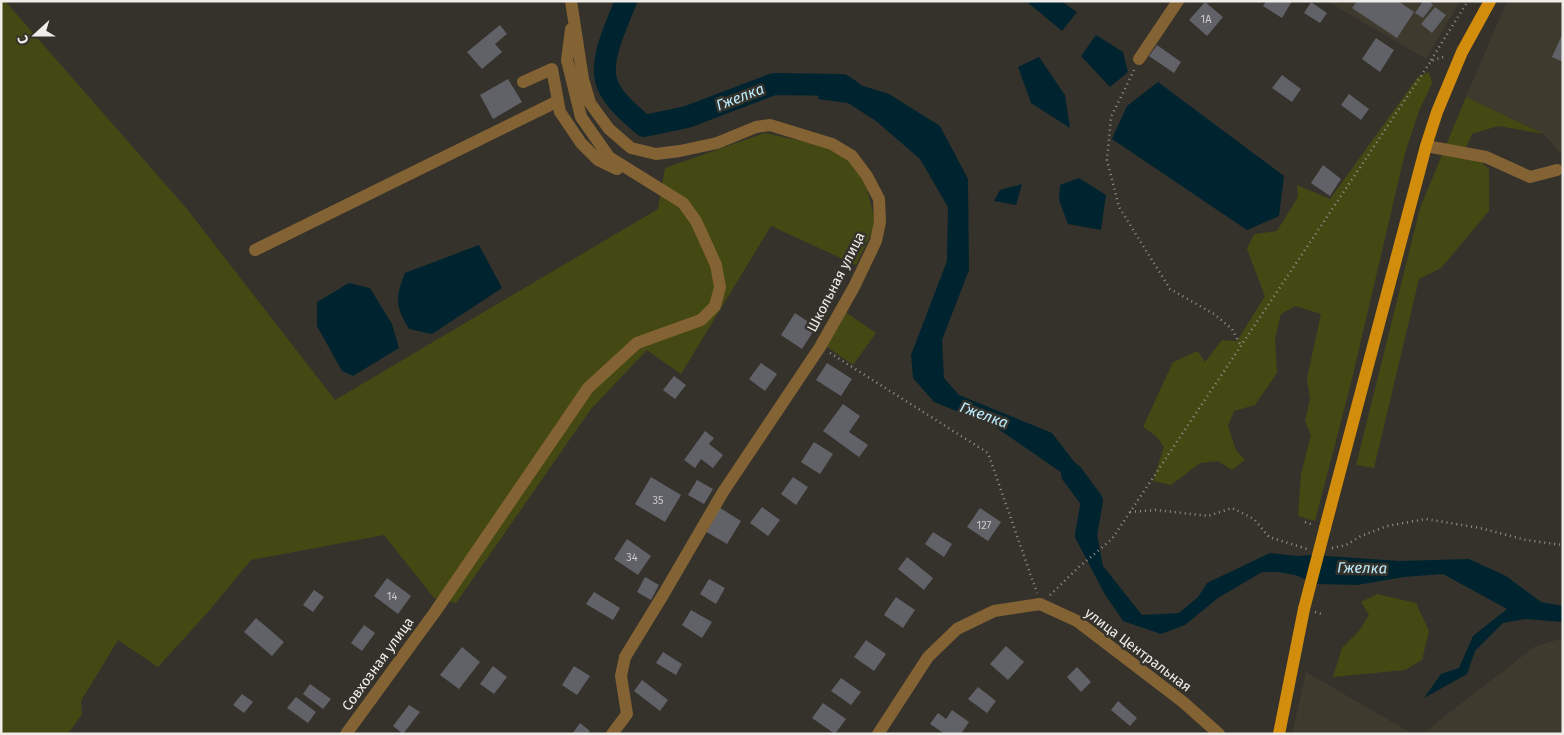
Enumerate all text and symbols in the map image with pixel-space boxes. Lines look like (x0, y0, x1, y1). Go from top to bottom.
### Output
north arrow (10, 10, 60, 60)
house number: 1А (1200, 13, 1212, 26)
text: С (14, 33, 33, 46)
water label: Гжелка (713, 80, 767, 114)
street label: Школьная улица (804, 229, 868, 335)
water label: Гжелка (957, 398, 1011, 432)
house number: 35 (653, 494, 664, 507)
house number: 127 (977, 519, 992, 532)
house number: 34 (626, 551, 638, 564)
water label: Гжелка (1337, 559, 1387, 577)
house number: 14 (387, 590, 397, 603)
street label: улица Центральная (1081, 604, 1195, 696)
street label: Совхозная улица (338, 614, 418, 714)

